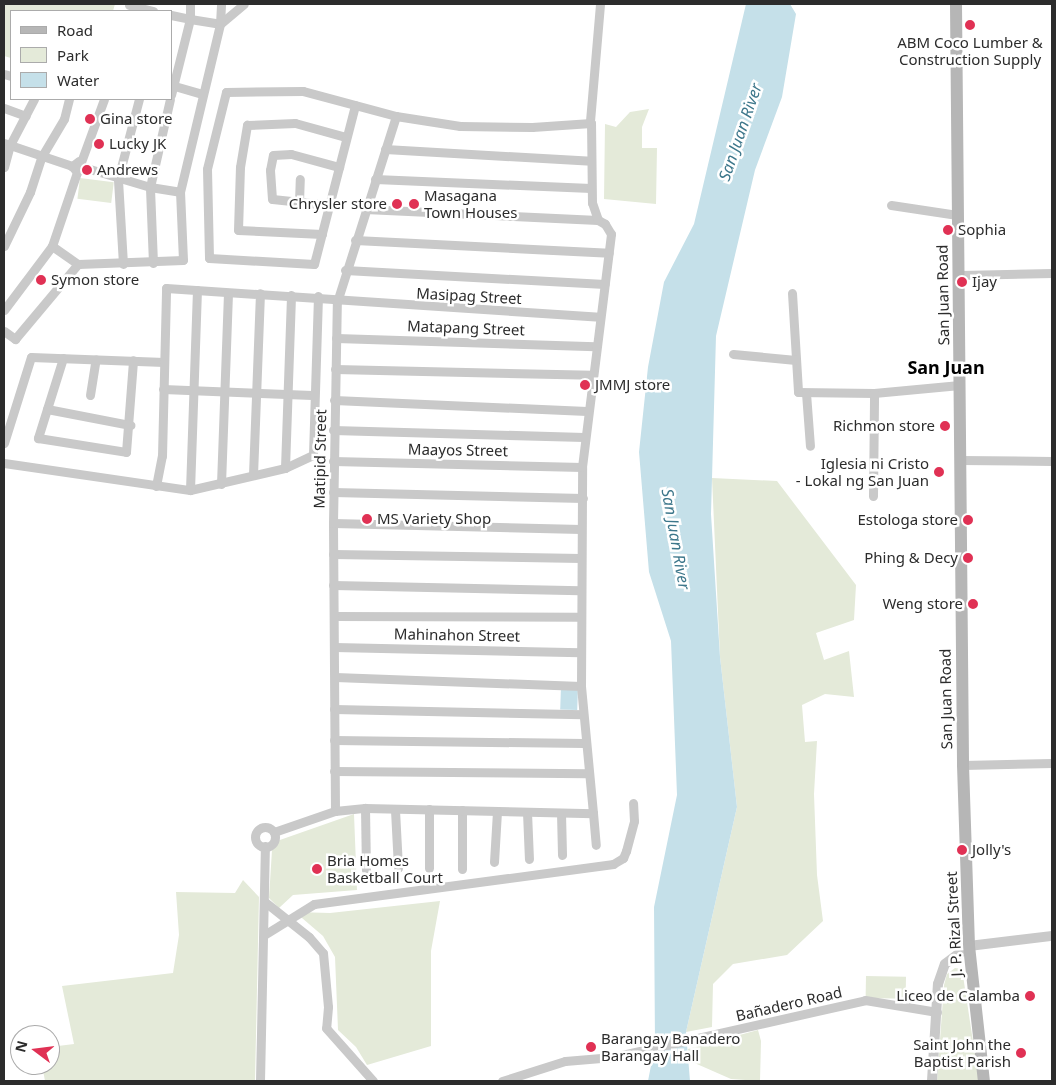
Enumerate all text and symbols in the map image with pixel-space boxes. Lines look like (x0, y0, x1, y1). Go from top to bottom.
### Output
legend (10, 10, 172, 100)
marker: ABM Coco Lumber & Construction Supply (964, 19, 976, 31)
text: Road (57, 20, 93, 40)
place label: ABM Coco Lumber & Construction Supply (897, 33, 1043, 68)
text: Park (57, 45, 89, 65)
text: Water (57, 70, 99, 90)
water label: San Juan River (714, 81, 766, 183)
place label: Gina store (100, 110, 172, 128)
marker: Gina store (84, 113, 96, 125)
place label: Lucky JK (109, 135, 166, 153)
marker: Lucky JK (93, 138, 105, 150)
place label: Andrews (97, 161, 158, 179)
marker: Andrews (81, 164, 93, 176)
place label: Masagana Town Houses (424, 186, 517, 221)
place label: Chrysler store (289, 195, 387, 213)
marker: Chrysler store (391, 198, 403, 210)
marker: Masagana Town Houses (408, 198, 420, 210)
place label: Sophia (958, 221, 1006, 239)
marker: Sophia (942, 224, 954, 236)
street label: San Juan Road (933, 244, 953, 346)
place label: Symon store (51, 271, 139, 289)
place label: Ijay (972, 273, 997, 291)
marker: Symon store (35, 274, 47, 286)
marker: Ijay (956, 276, 968, 288)
street label: Masipag Street (416, 284, 522, 308)
street label: Matapang Street (407, 317, 525, 339)
district label: San Juan (907, 356, 985, 378)
place label: JMMJ store (595, 376, 670, 394)
marker: JMMJ store (579, 379, 591, 391)
street label: Matipid Street (310, 409, 330, 509)
place label: Richmon store (833, 417, 935, 435)
marker: Richmon store (939, 420, 951, 432)
street label: Maayos Street (408, 440, 508, 460)
place label: Iglesia ni Cristo - Lokal ng San Juan (796, 454, 929, 489)
marker: Iglesia ni Cristo - Lokal ng San Juan (933, 466, 945, 478)
water label: San Juan River (658, 487, 694, 591)
place label: MS Variety Shop (377, 510, 491, 528)
place label: Estologa store (857, 511, 958, 529)
marker: MS Variety Shop (361, 513, 373, 525)
marker: Estologa store (962, 514, 974, 526)
place label: Phing & Decy (864, 549, 958, 567)
marker: Phing & Decy (962, 552, 974, 564)
place label: Weng store (882, 595, 963, 613)
marker: Weng store (967, 598, 979, 610)
street label: Mahinahon Street (394, 625, 520, 645)
street label: San Juan Road (936, 648, 956, 750)
place label: Jolly's (972, 841, 1011, 859)
marker: Jolly's (956, 844, 968, 856)
place label: Bria Homes Basketball Court (327, 851, 443, 886)
marker: Bria Homes Basketball Court (311, 863, 323, 875)
street label: J. P. Rizal Street (942, 871, 966, 977)
street label: Bañadero Road (734, 983, 844, 1025)
place label: Liceo de Calamba (896, 987, 1020, 1005)
marker: Liceo de Calamba (1024, 990, 1036, 1002)
north arrow (10, 1025, 60, 1075)
place label: Barangay Banadero Barangay Hall (601, 1029, 740, 1064)
place label: Saint John the Baptist Parish (913, 1035, 1011, 1070)
text: N (10, 1038, 32, 1054)
marker: Barangay Banadero Barangay Hall (585, 1041, 597, 1053)
marker: Saint John the Baptist Parish (1015, 1047, 1027, 1059)

